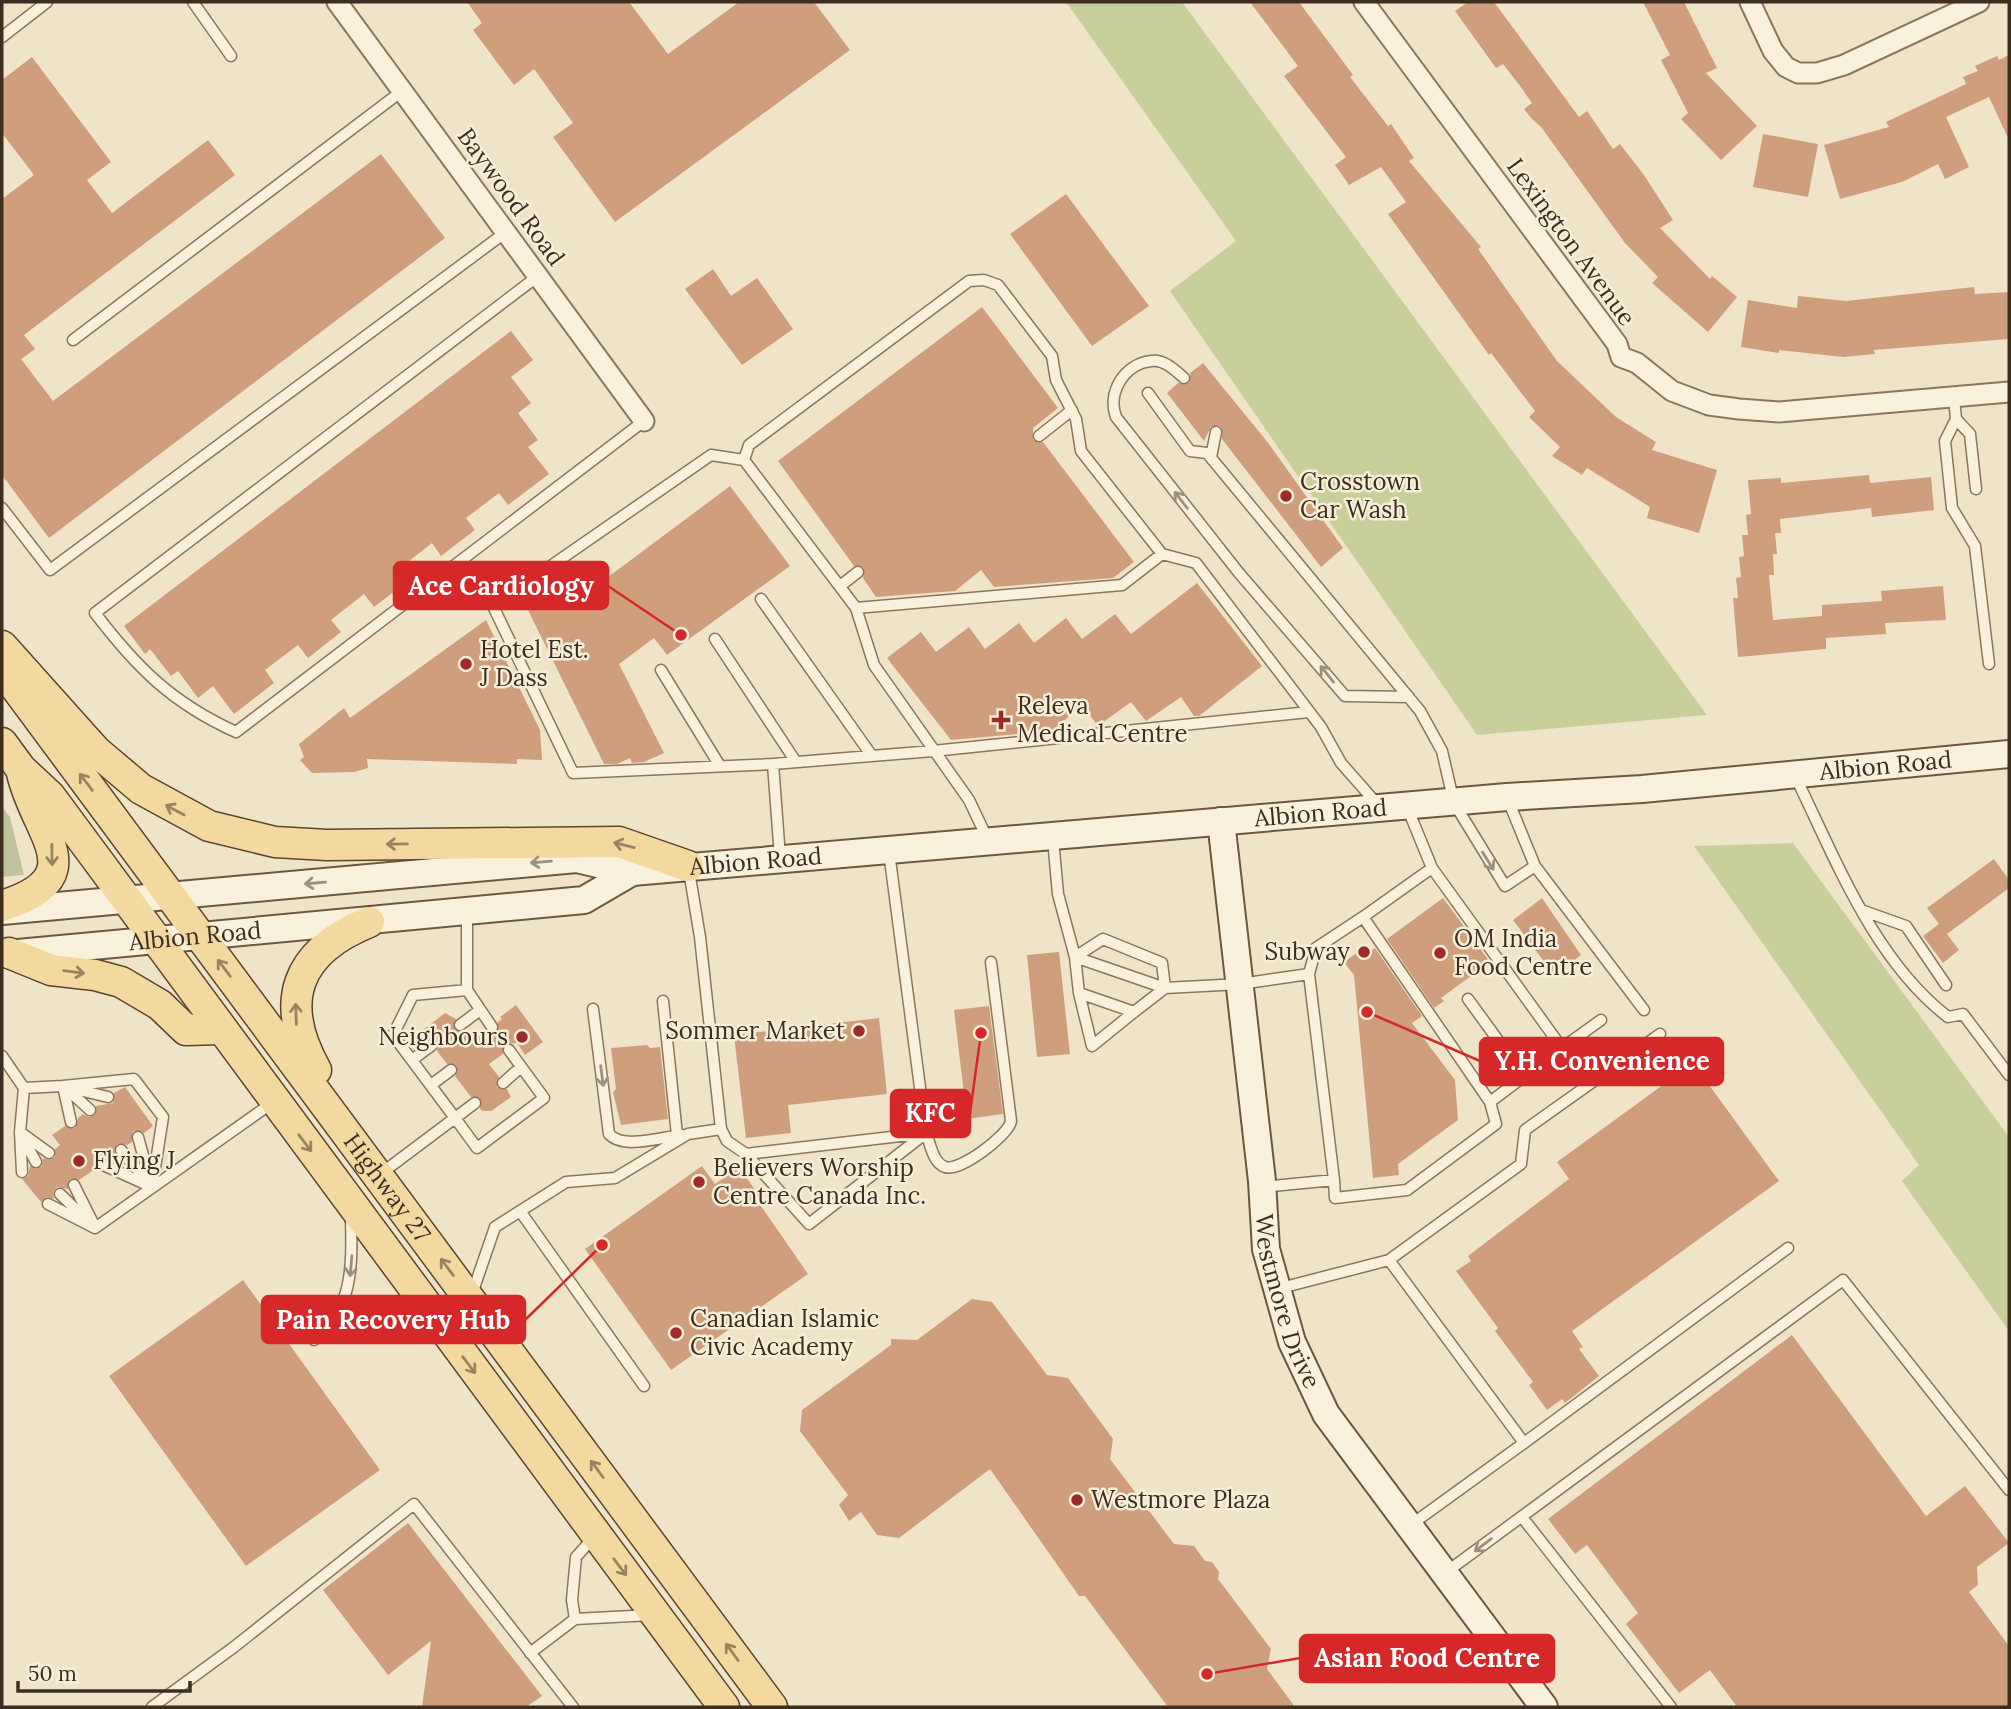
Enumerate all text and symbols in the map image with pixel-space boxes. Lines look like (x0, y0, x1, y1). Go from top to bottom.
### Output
street label: Baywood Road (451, 122, 572, 272)
street label: Lexington Avenue (1500, 152, 1643, 332)
place label: Crosstown Car Wash (1300, 466, 1420, 525)
marker: Crosstown Car Wash (1278, 488, 1294, 504)
one-way arrow (1174, 491, 1189, 509)
callout: Ace Cardiology (394, 562, 608, 609)
text: Ace Cardiology (408, 569, 595, 602)
place label: Hotel Est. J Dass (479, 634, 589, 693)
marker: Hotel Est. J Dass (458, 656, 474, 672)
one-way arrow (1319, 665, 1335, 683)
place label: Releva Medical Centre (1017, 690, 1187, 749)
marker: Releva Medical Centre (991, 710, 1011, 730)
street label: Albion Road (1817, 744, 1953, 787)
one-way arrow (79, 773, 93, 792)
street label: Albion Road (1252, 791, 1388, 834)
one-way arrow (166, 803, 186, 817)
one-way arrow (386, 837, 409, 851)
one-way arrow (613, 837, 636, 851)
street label: Albion Road (687, 840, 823, 882)
one-way arrow (45, 843, 59, 866)
one-way arrow (1482, 850, 1496, 870)
one-way arrow (531, 856, 553, 869)
one-way arrow (304, 877, 327, 890)
street label: Albion Road (127, 914, 263, 958)
place label: OM India Food Centre (1454, 923, 1592, 982)
place label: Subway (1265, 936, 1350, 967)
marker: Subway (1356, 944, 1372, 960)
marker: OM India Food Centre (1432, 945, 1448, 961)
one-way arrow (217, 959, 232, 978)
one-way arrow (62, 966, 85, 979)
one-way arrow (290, 1003, 303, 1026)
place label: Sommer Market (665, 1015, 846, 1046)
place label: Neighbours (378, 1021, 508, 1052)
marker: Sommer Market (851, 1023, 867, 1039)
marker: Neighbours (514, 1029, 530, 1045)
callout: Y.H. Convenience (1480, 1038, 1723, 1085)
text: Y.H. Convenience (1494, 1044, 1710, 1077)
one-way arrow (595, 1064, 608, 1087)
callout: KFC (891, 1090, 970, 1137)
text: KFC (904, 1096, 956, 1129)
street label: Highway 27 (337, 1127, 438, 1248)
one-way arrow (297, 1133, 312, 1152)
place label: Flying J (93, 1145, 175, 1176)
place label: Believers Worship Centre Canada Inc. (713, 1152, 926, 1211)
marker: Flying J (71, 1153, 87, 1169)
marker: Believers Worship Centre Canada Inc. (691, 1174, 707, 1190)
street label: Westmore Drive (1249, 1213, 1328, 1393)
one-way arrow (344, 1255, 357, 1277)
one-way arrow (440, 1258, 454, 1277)
callout: Pain Recovery Hub (262, 1296, 525, 1343)
text: Pain Recovery Hub (276, 1303, 510, 1336)
place label: Canadian Islamic Civic Academy (690, 1303, 879, 1362)
marker: Canadian Islamic Civic Academy (668, 1325, 684, 1341)
one-way arrow (462, 1355, 476, 1374)
one-way arrow (590, 1460, 604, 1479)
place label: Westmore Plaza (1091, 1484, 1270, 1515)
marker: Westmore Plaza (1069, 1492, 1085, 1508)
one-way arrow (1474, 1538, 1493, 1553)
one-way arrow (612, 1557, 627, 1576)
callout: Asian Food Centre (1300, 1635, 1554, 1682)
text: Asian Food Centre (1314, 1641, 1540, 1674)
one-way arrow (725, 1643, 739, 1662)
scale bar (18, 1650, 189, 1694)
text: 50 m (28, 1660, 77, 1687)

